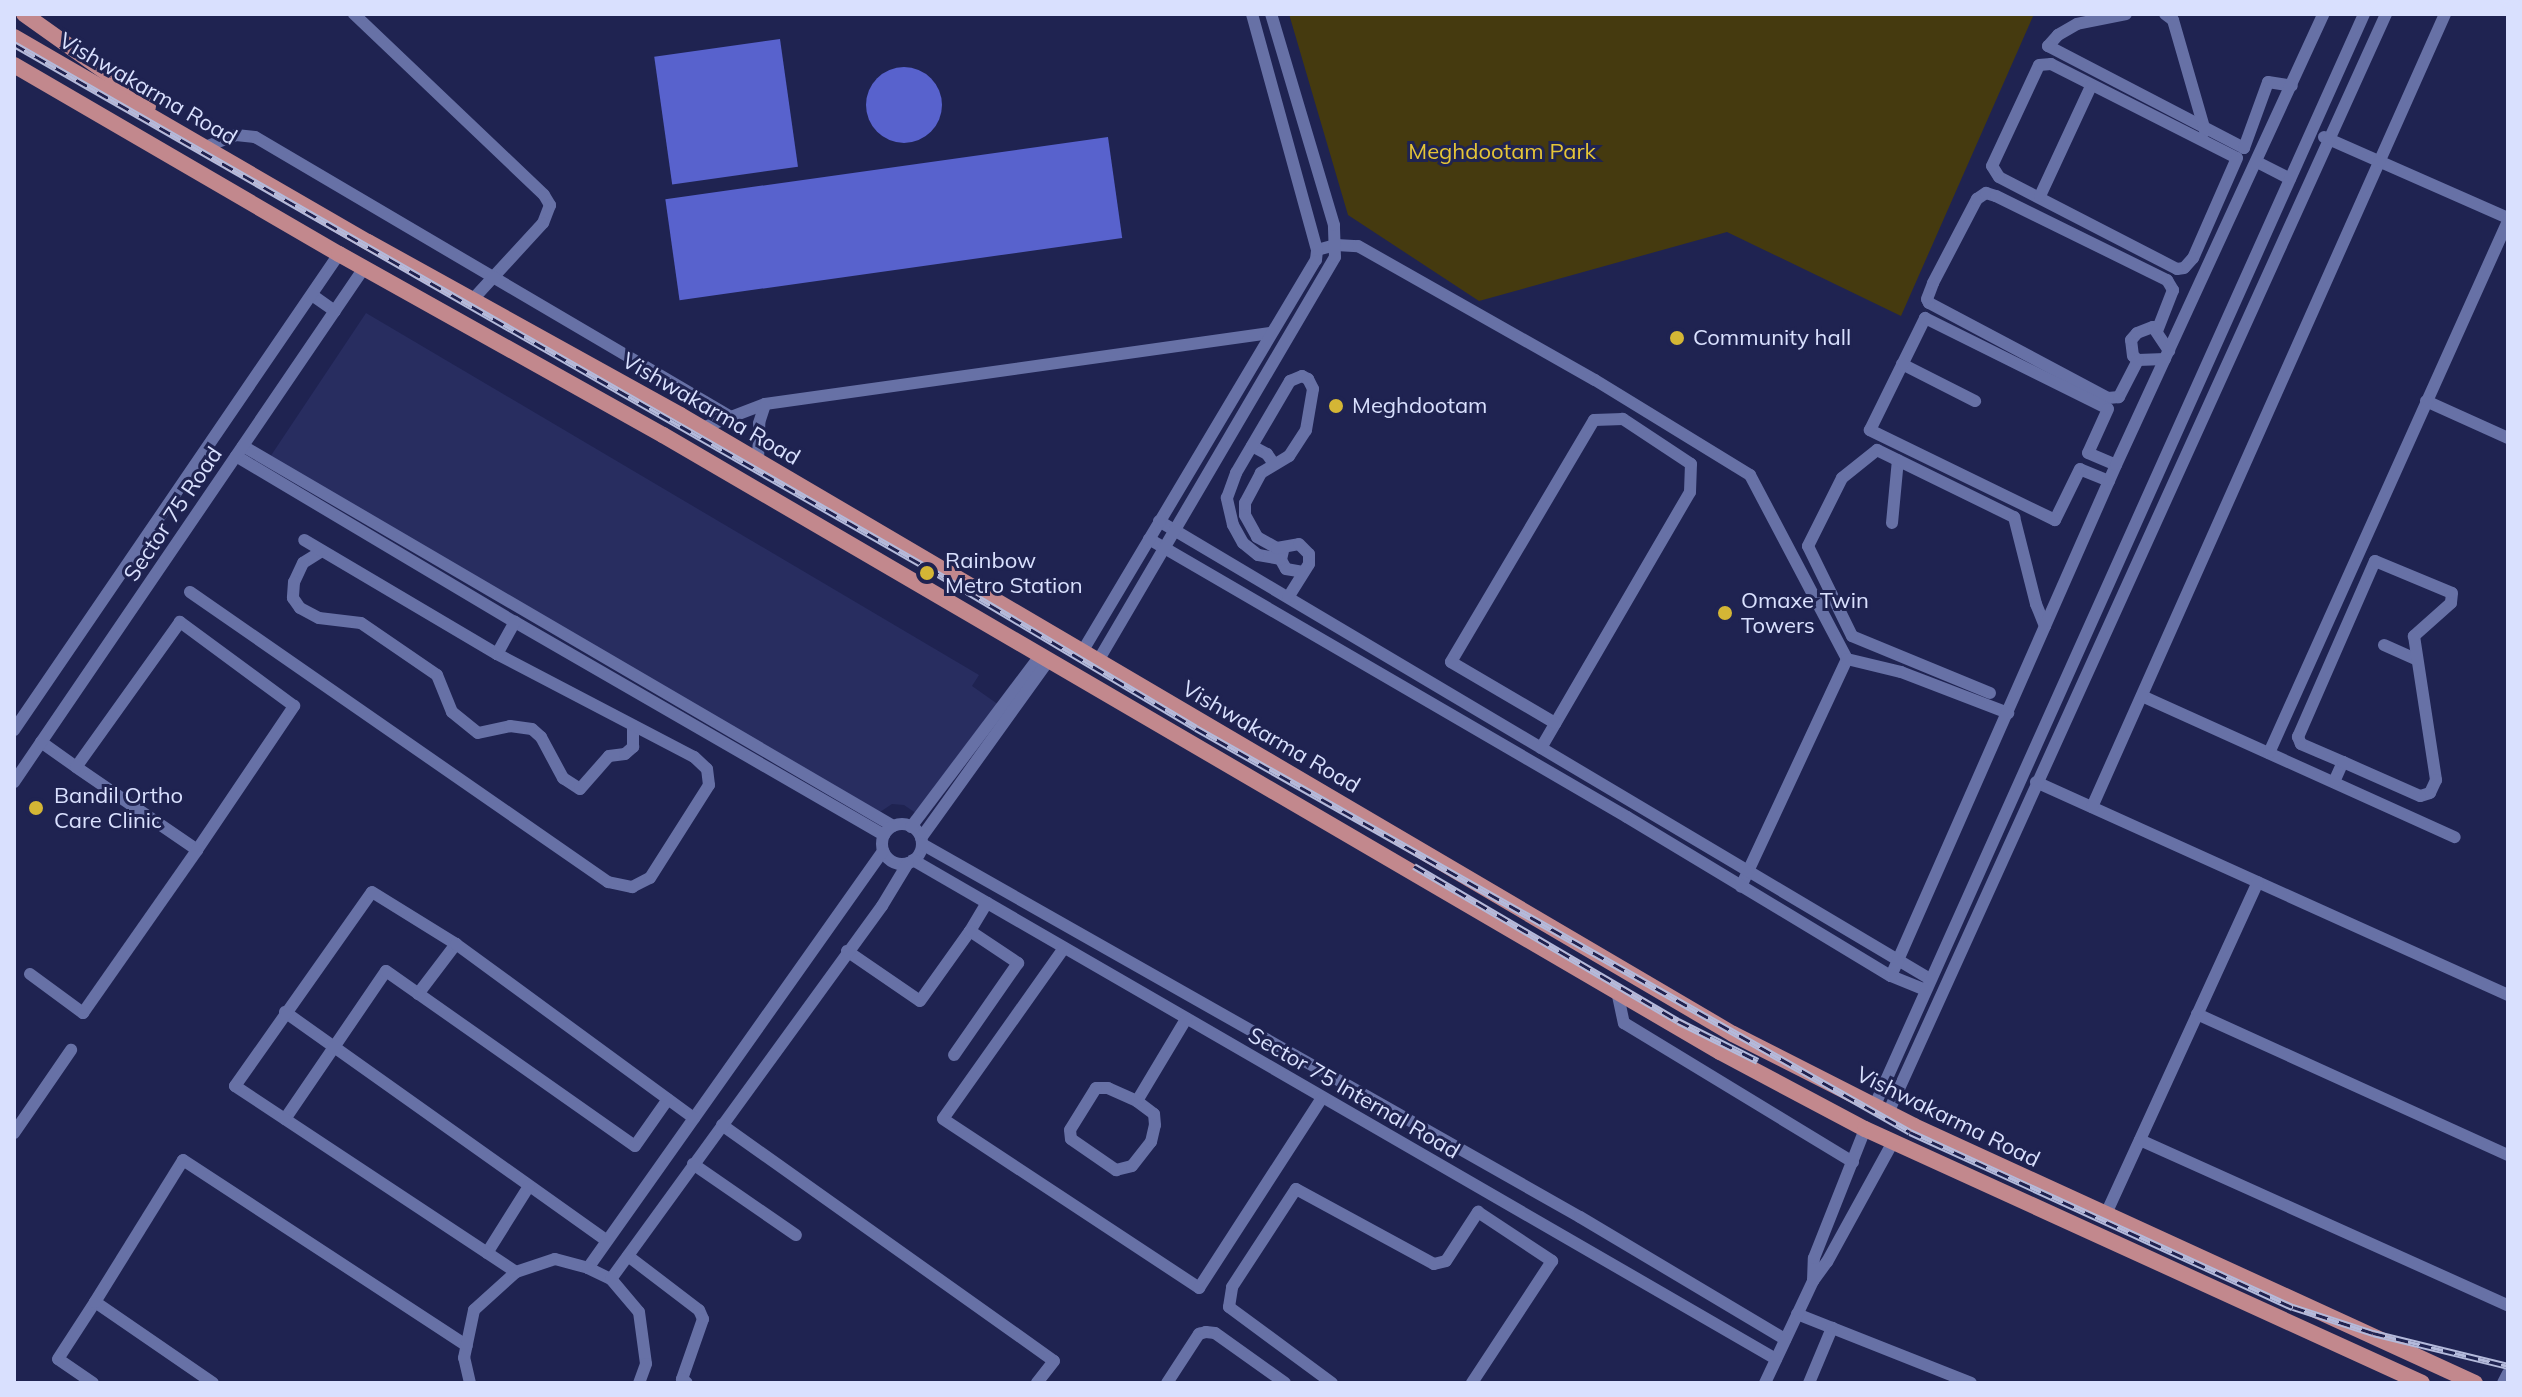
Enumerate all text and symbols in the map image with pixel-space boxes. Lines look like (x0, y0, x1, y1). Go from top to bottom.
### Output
street label: Vishwakarma Road (54, 27, 242, 151)
park label: Meghdootam Park (1408, 139, 1596, 165)
place label: Community hall (1693, 325, 1851, 351)
marker: Community hall (1668, 329, 1686, 347)
street label: Vishwakarma Road (617, 347, 805, 471)
place label: Meghdootam (1352, 393, 1487, 419)
marker: Meghdootam (1327, 397, 1345, 415)
street label: Sector 75 Road (118, 442, 228, 586)
place label: Rainbow Metro Station (945, 547, 1083, 598)
marker: Rainbow Metro Station (916, 562, 938, 584)
place label: Omaxe Twin Towers (1741, 587, 1869, 638)
marker: Omaxe Twin Towers (1716, 604, 1734, 622)
street label: Vishwakarma Road (1177, 675, 1365, 799)
place label: Bandil Ortho Care Clinic (54, 782, 183, 834)
marker: Bandil Ortho Care Clinic (25, 797, 47, 819)
street label: Sector 75 Internal Road (1244, 1022, 1464, 1164)
street label: Vishwakarma Road (1852, 1061, 2044, 1173)

